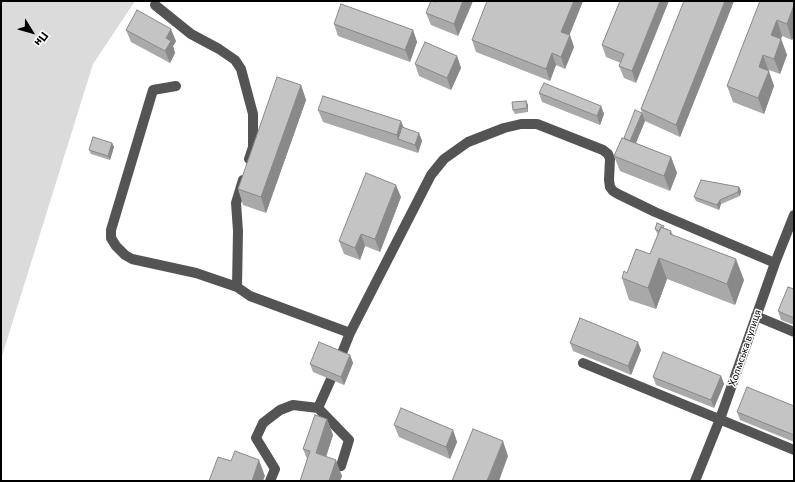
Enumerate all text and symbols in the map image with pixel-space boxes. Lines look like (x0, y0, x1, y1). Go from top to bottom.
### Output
north arrow (12, 12, 52, 52)
text: Пн (32, 30, 52, 49)
street label: Холмська вулиця (726, 308, 764, 388)

